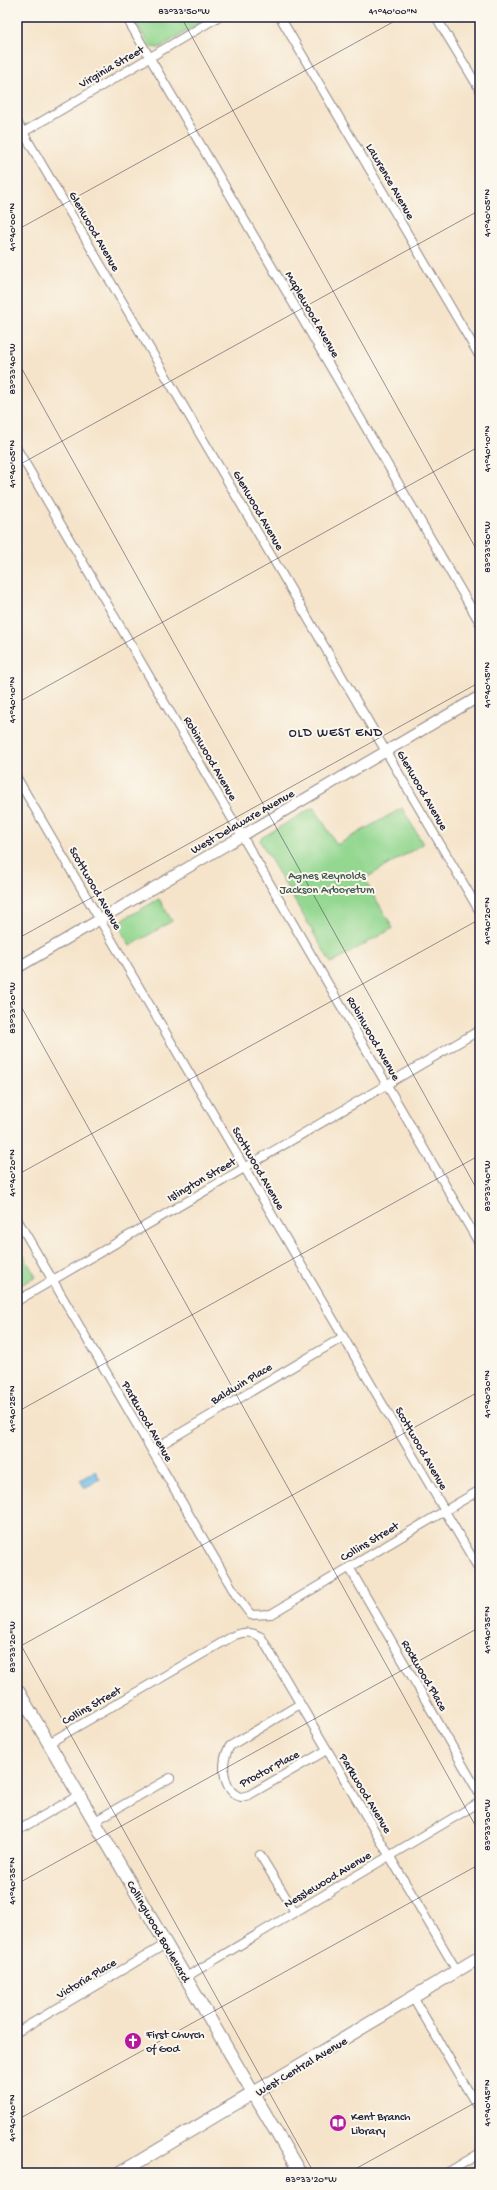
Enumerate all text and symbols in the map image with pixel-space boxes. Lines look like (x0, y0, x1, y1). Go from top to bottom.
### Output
text: 83°33'50"W (158, 6, 210, 18)
text: 41°40'00"N (369, 6, 418, 18)
street label: Virginia Street (76, 43, 148, 92)
street label: Lawrence Avenue (362, 141, 417, 223)
text: 41°40'05"N (482, 189, 494, 237)
street label: Glenwood Avenue (65, 190, 122, 275)
text: 41°40'00"N (7, 202, 19, 251)
street label: Maplewood Avenue (281, 269, 342, 361)
text: 83°33'40"W (7, 343, 19, 395)
text: 41°40'10"N (482, 425, 494, 472)
text: 41°40'05"N (7, 440, 19, 488)
street label: Glenwood Avenue (229, 469, 286, 554)
text: 83°33'50"W (482, 521, 494, 573)
text: 41°40'15"N (482, 661, 494, 708)
text: 41°40'10"N (7, 676, 19, 723)
street label: Robinwood Avenue (179, 714, 239, 804)
district label: OLD WEST END (289, 726, 383, 741)
street label: Glenwood Avenue (393, 749, 450, 834)
street label: West Delaware Avenue (189, 787, 298, 858)
street label: Scottwood Avenue (65, 845, 124, 934)
park label: Agnes Reynolds Jackson Arboretum (279, 870, 375, 898)
text: 41°40'20"N (482, 897, 494, 945)
text: 83°33'30"W (7, 982, 19, 1034)
street label: Robinwood Avenue (342, 994, 402, 1084)
street label: Scottwood Avenue (228, 1125, 287, 1214)
text: 41°40'20"N (7, 1149, 19, 1197)
street label: Islington Street (165, 1155, 240, 1206)
text: 83°33'40"W (482, 1160, 494, 1212)
street label: Baldwin Place (208, 1361, 276, 1409)
text: 41°40'30"N (482, 1370, 494, 1418)
street label: Parkwood Avenue (117, 1378, 175, 1465)
text: 41°40'25"N (7, 1385, 19, 1433)
street label: Scottwood Avenue (391, 1405, 450, 1494)
street label: Collins Street (338, 1519, 403, 1566)
text: 41°40'35"N (482, 1606, 494, 1654)
text: 83°33'20"W (7, 1621, 19, 1673)
street label: Rockwood Place (397, 1638, 450, 1715)
street label: Collins Street (60, 1684, 125, 1729)
street label: Proctor Place (237, 1748, 303, 1792)
street label: Parkwood Avenue (334, 1751, 394, 1837)
text: 83°33'30"W (482, 1799, 494, 1851)
street label: Nesslewood Avenue (282, 1849, 375, 1912)
text: 41°40'35"N (7, 1857, 19, 1905)
street label: Collingwood Boulevard (122, 1879, 193, 1986)
street label: Victoria Place (54, 1956, 120, 2003)
place label: First Church of God (145, 2029, 205, 2057)
church icon: First Church of God (123, 2031, 143, 2051)
street label: West Central Avenue (254, 2034, 351, 2101)
text: 41°40'45"N (482, 2079, 494, 2126)
text: 41°40'40"N (7, 2094, 19, 2142)
place label: Kent Branch Library (351, 2111, 411, 2139)
library icon: Kent Branch Library (328, 2113, 348, 2133)
text: 83°33'20"W (285, 2174, 337, 2186)

